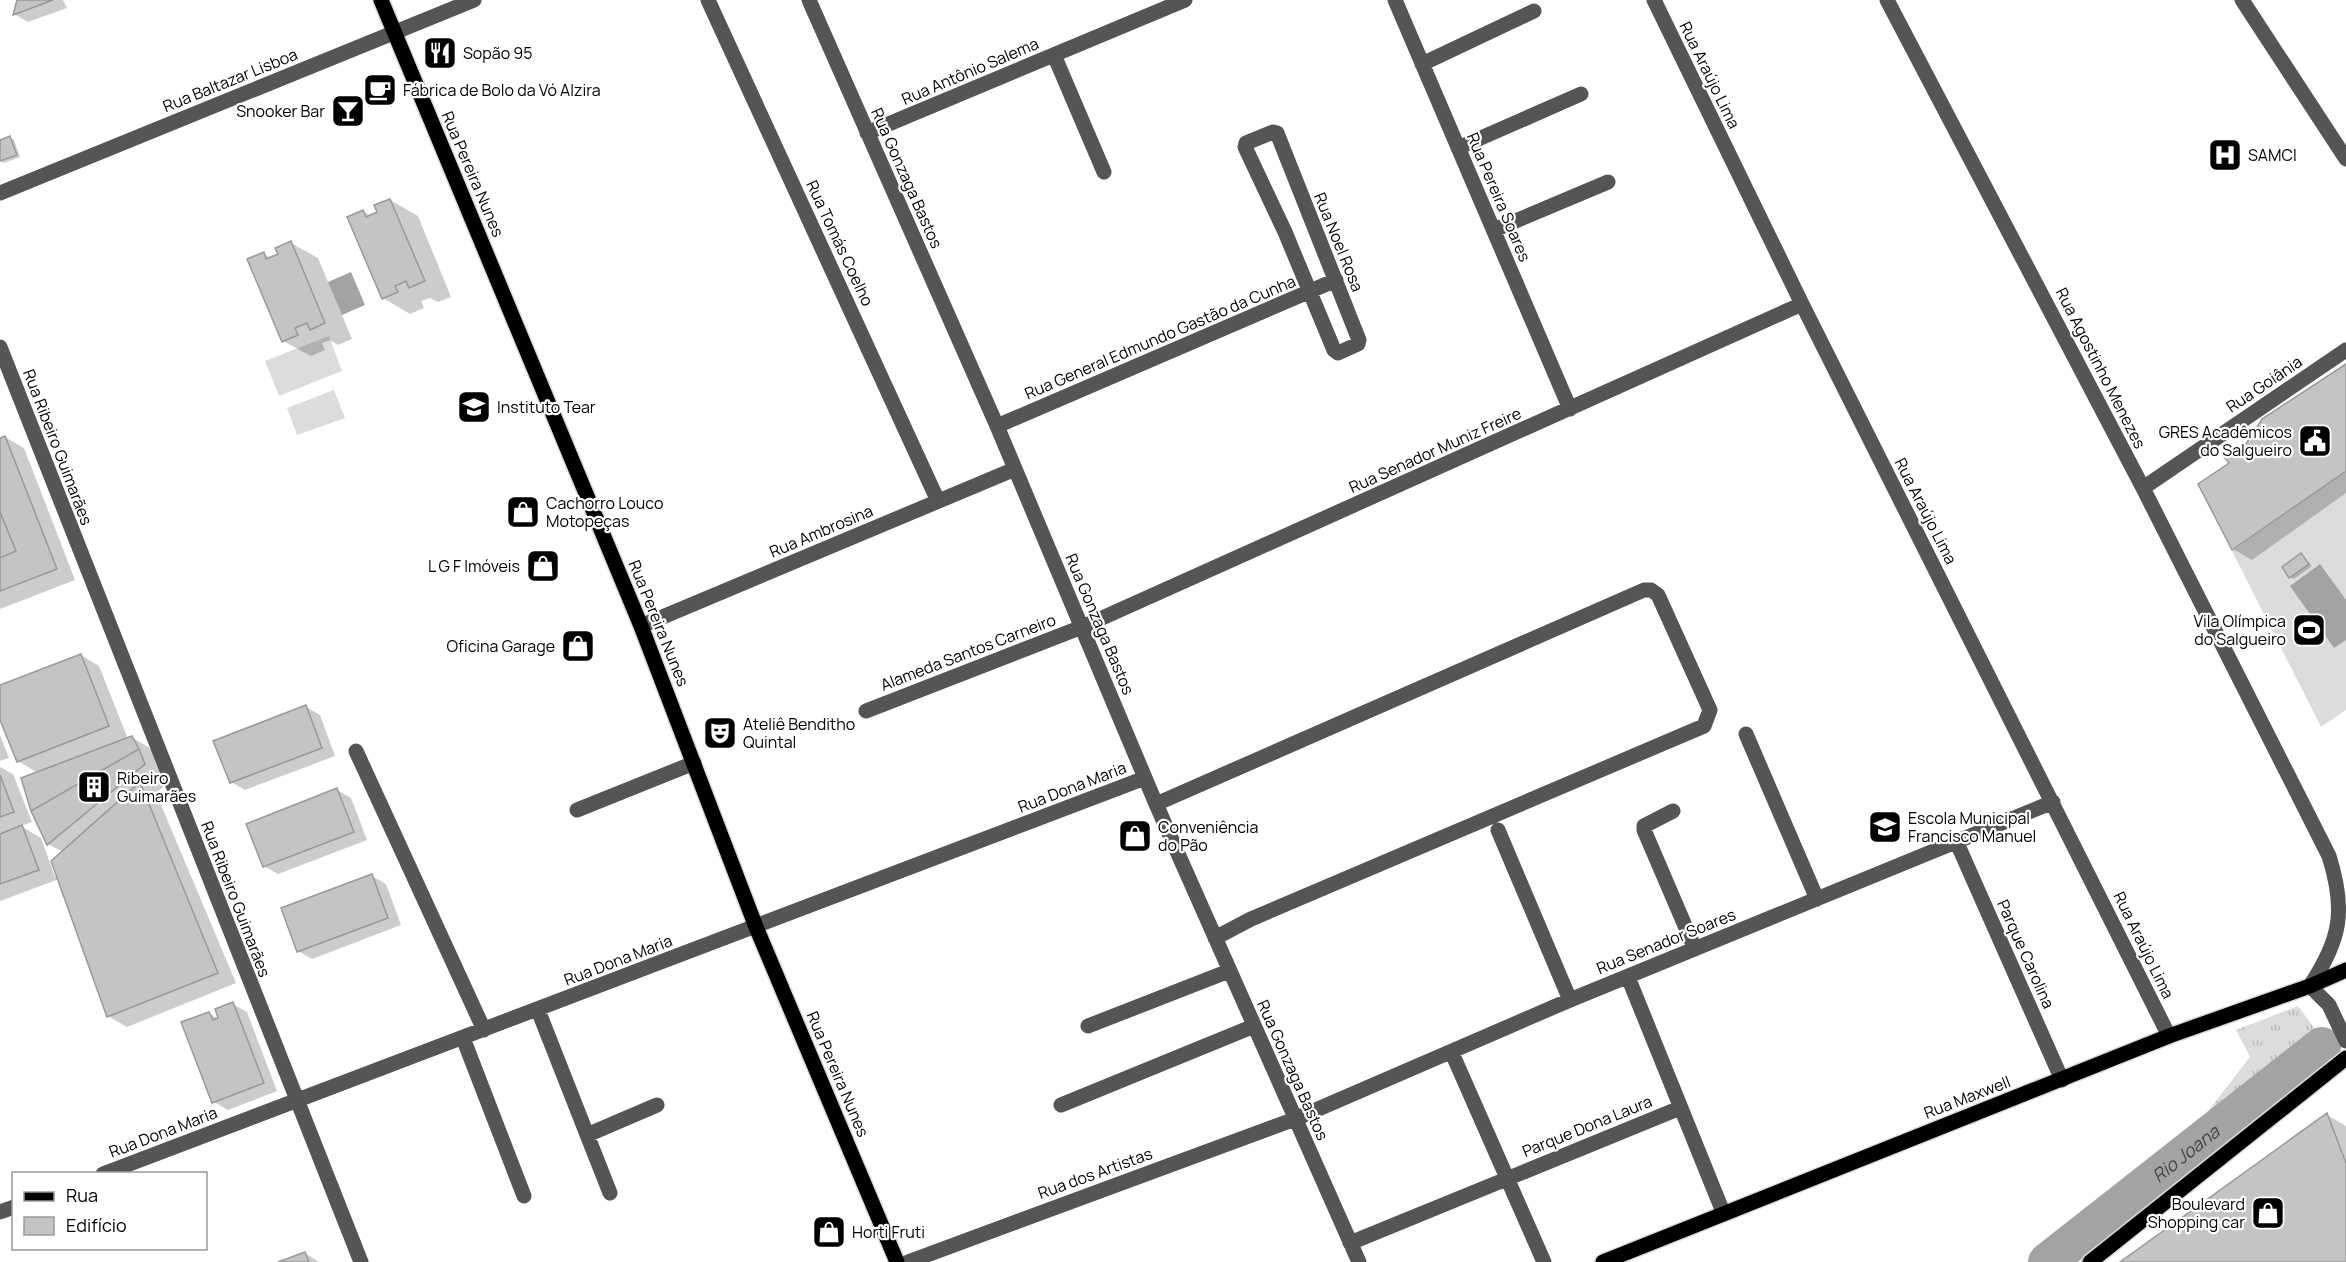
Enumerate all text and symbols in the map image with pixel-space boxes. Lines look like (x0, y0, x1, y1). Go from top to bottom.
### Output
street label: Rua Araújo Lima (1675, 18, 1745, 132)
street label: Rua Antônio Salema (898, 32, 1042, 110)
restaurant icon: Sopão 95 (422, 35, 458, 71)
place label: Sopão 95 (463, 42, 533, 64)
street label: Rua Baltazar Lisboa (159, 43, 301, 117)
cafe icon: Fábrica de Bolo da Vó Alzira (362, 72, 398, 108)
place label: Fábrica de Bolo da Vó Alzira (403, 79, 601, 101)
bar icon: Snooker Bar (330, 93, 366, 129)
place label: Snooker Bar (236, 100, 325, 122)
street label: Rua Gonzaga Bastos (866, 104, 948, 252)
street label: Rua Pereira Nunes (437, 108, 509, 240)
street label: Rua Pereira Soares (1462, 129, 1536, 265)
hospital icon: SAMCI (2207, 137, 2243, 173)
place label: SAMCI (2248, 144, 2297, 166)
street label: Rua Tomás Coelho (801, 177, 879, 309)
street label: Rua Noel Rosa (1309, 189, 1369, 295)
street label: Rua General Edmundo Gastão da Cunha (1021, 270, 1299, 404)
street label: Rua Agostinho Menezes (2051, 284, 2151, 452)
street label: Rua Goiânia (2222, 351, 2306, 417)
street label: Rua Ribeiro Guimarães (18, 366, 98, 528)
school or university icon: Instituto Tear (456, 389, 492, 425)
place label: Instituto Tear (497, 396, 596, 418)
street label: Rua Senador Muniz Freire (1345, 402, 1525, 498)
place label: GRES Acadêmicos do Salgueiro (2159, 421, 2292, 461)
public building icon: GRES Acadêmicos do Salgueiro (2297, 423, 2333, 459)
street label: Rua Araújo Lima (1890, 454, 1962, 568)
place label: Cachorro Louco Motopeças (546, 492, 663, 532)
shop icon: Cachorro Louco Motopeças (505, 494, 541, 530)
street label: Rua Ambrosina (766, 499, 876, 563)
shop icon: L G F Imóveis (525, 548, 561, 584)
street label: Rua Gonzaga Bastos (1060, 550, 1140, 698)
place label: L G F Imóveis (428, 555, 520, 577)
street label: Rua Pereira Nunes (624, 557, 694, 689)
street label: Alameda Santos Carneiro (877, 608, 1059, 696)
place label: Vila Olímpica do Salgueiro (2194, 610, 2286, 650)
sports icon: Vila Olímpica do Salgueiro (2291, 612, 2327, 648)
shop icon: Oficina Garage (560, 628, 596, 664)
place label: Oficina Garage (447, 635, 555, 657)
place label: Ateliê Benditho Quintal (743, 713, 855, 753)
theatre icon: Ateliê Benditho Quintal (702, 715, 738, 751)
street label: Rua Dona Maria (1015, 756, 1129, 818)
place label: Ribeiro Guimarães (117, 767, 196, 807)
building icon: Ribeiro Guimarães (76, 769, 112, 805)
place label: Escola Municipal Francisco Manuel (1908, 807, 2036, 847)
school or university icon: Escola Municipal Francisco Manuel (1867, 809, 1903, 845)
place label: Conveniência do Pão (1158, 816, 1258, 856)
street label: Rua Ribeiro Guimarães (196, 818, 276, 980)
shop icon: Conveniência do Pão (1117, 818, 1153, 854)
street label: Rua Araújo Lima (2109, 888, 2179, 1002)
street label: Parque Carolina (1992, 896, 2060, 1012)
street label: Rua Senador Soares (1593, 903, 1739, 979)
street label: Rua Dona Maria (561, 929, 675, 991)
street label: Rua Gonzaga Bastos (1252, 996, 1334, 1144)
street label: Rua Pereira Nunes (802, 1008, 874, 1140)
street label: Rua Maxwell (1921, 1070, 2013, 1124)
street label: Parque Dona Laura (1519, 1090, 1655, 1162)
street label: Rua Dona Maria (106, 1101, 220, 1163)
water label: Rio Joana (2147, 1119, 2225, 1187)
street label: Rua dos Artistas (1035, 1142, 1155, 1204)
legend (12, 1172, 207, 1250)
text: Rua (66, 1183, 98, 1207)
place label: Boulevard Shopping car (2148, 1193, 2245, 1233)
shop icon: Boulevard Shopping car (2250, 1195, 2286, 1231)
text: Edifício (66, 1213, 127, 1237)
shop icon: Horti Fruti (811, 1214, 847, 1250)
place label: Horti Fruti (852, 1221, 925, 1243)

